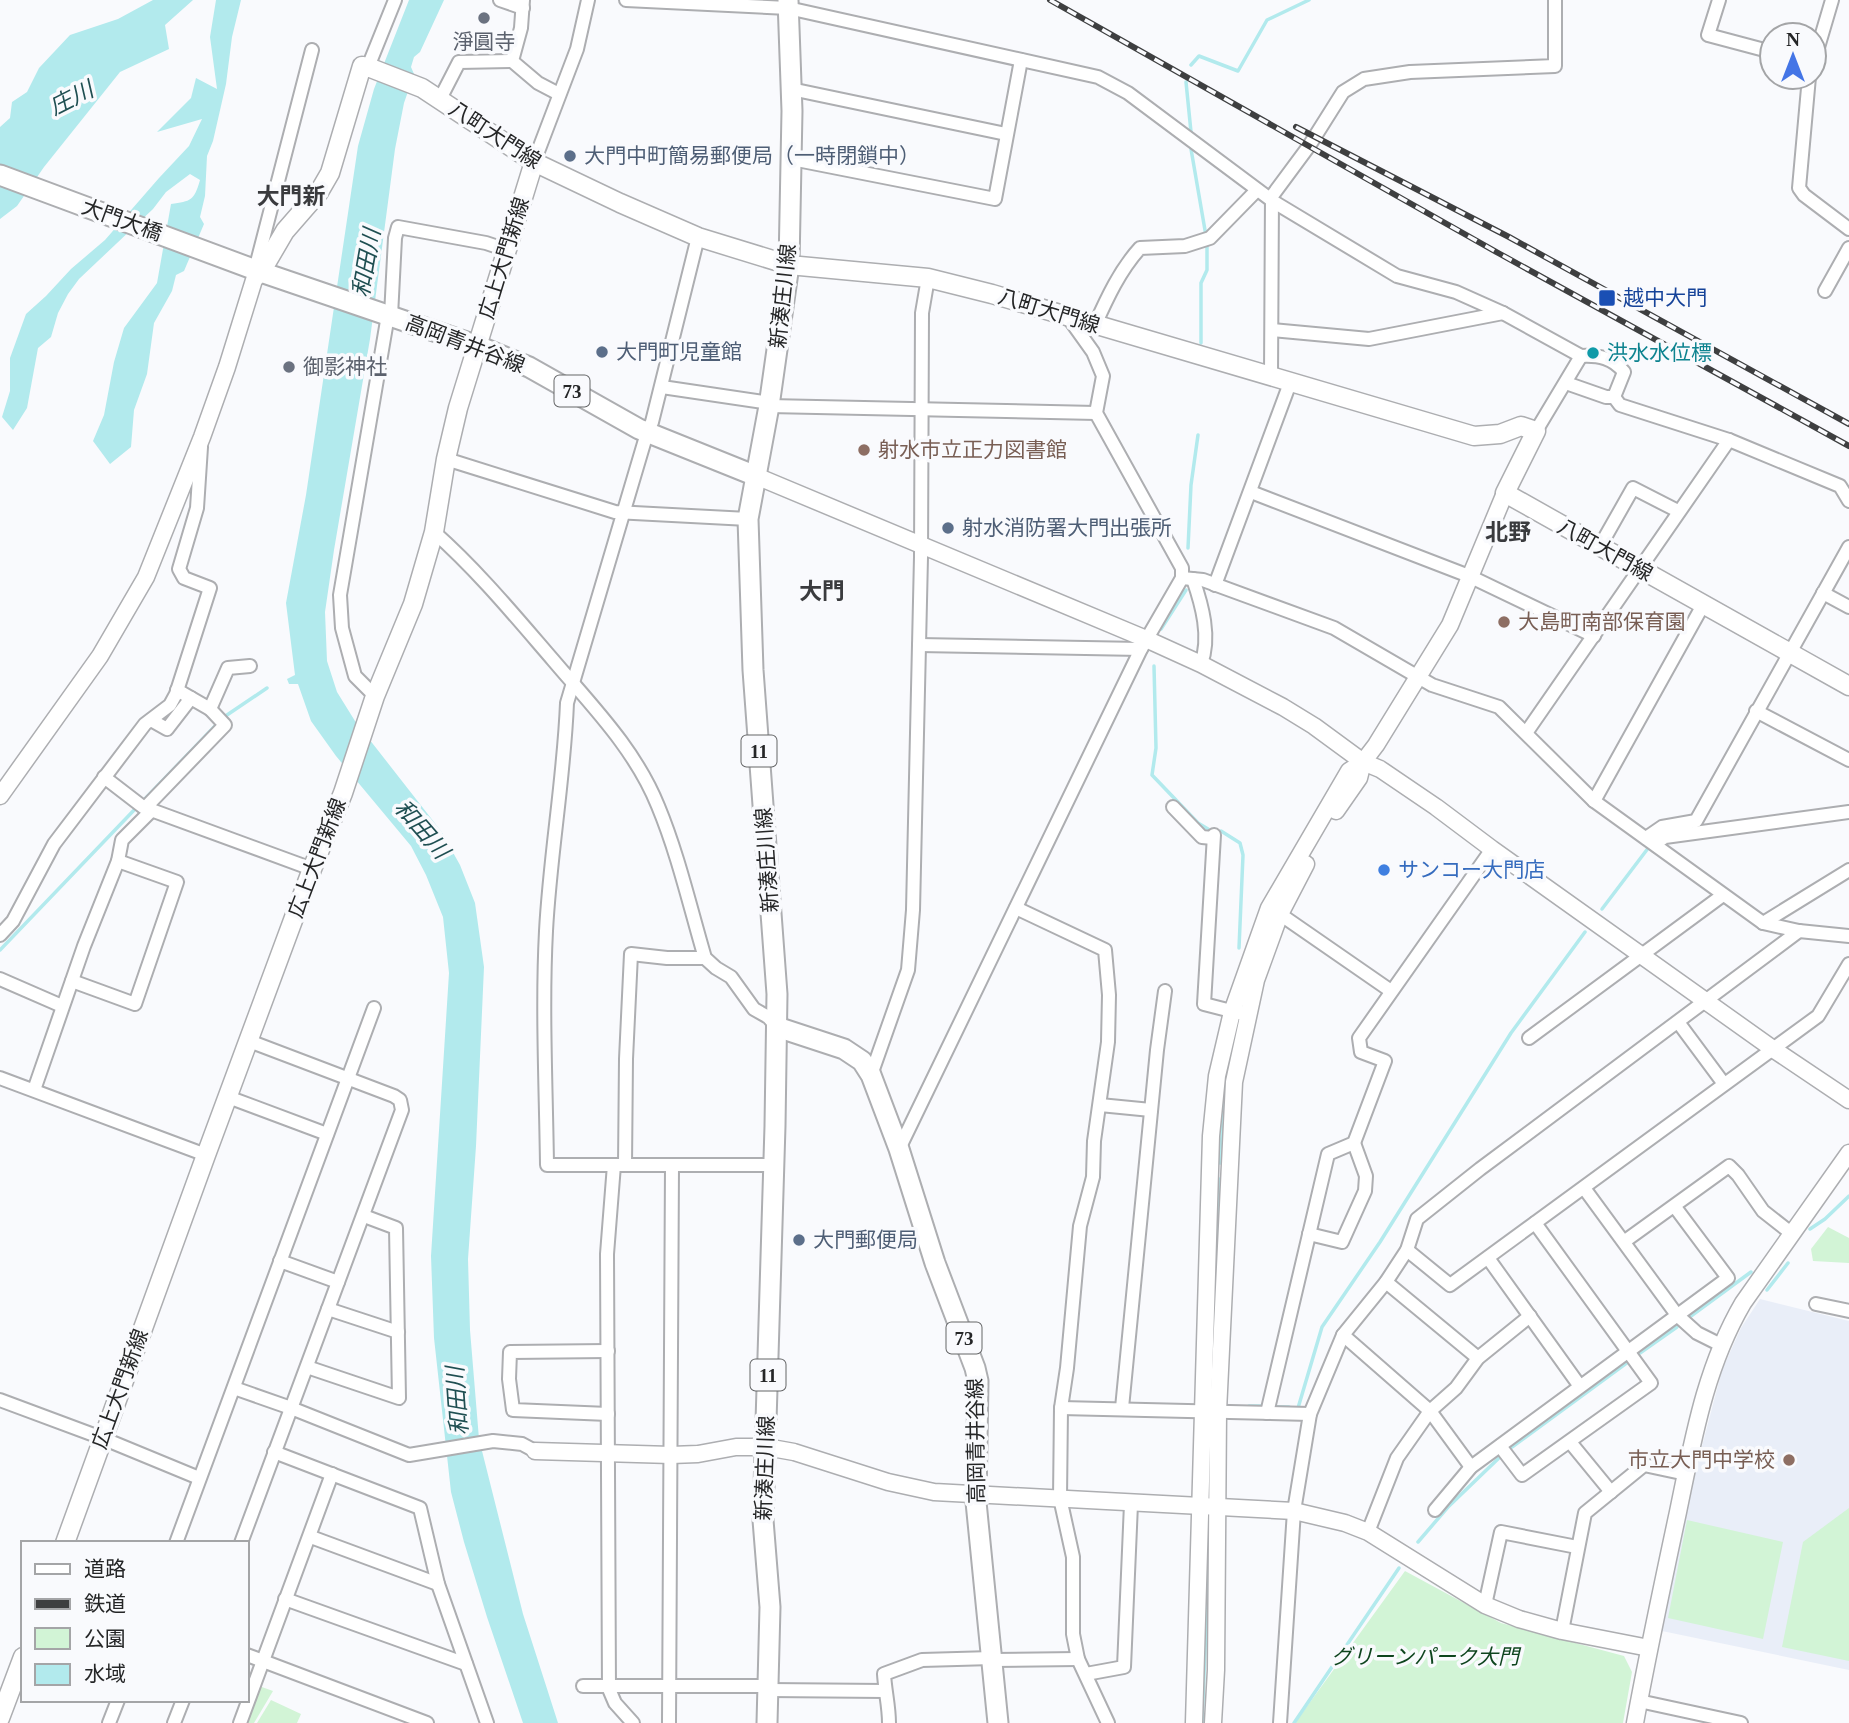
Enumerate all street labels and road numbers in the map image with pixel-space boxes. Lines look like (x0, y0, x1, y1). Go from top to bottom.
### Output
street label: 八町大門線 (444, 96, 546, 174)
street label: 大門大橋 (78, 194, 166, 246)
street label: 広上大門新線 (474, 194, 534, 322)
street label: 新湊庄川線 (766, 243, 800, 349)
street label: 八町大門線 (995, 284, 1103, 338)
street label: 高岡青井谷線 (402, 310, 528, 378)
road number: 73 (554, 376, 590, 406)
street label: 八町大門線 (1553, 514, 1657, 586)
road number: 11 (742, 736, 776, 766)
street label: 広上大門新線 (283, 795, 351, 921)
street label: 新湊庄川線 (751, 807, 783, 913)
road number: 73 (946, 1322, 982, 1354)
street label: 広上大門新線 (87, 1326, 153, 1452)
road number: 11 (750, 1359, 786, 1390)
street label: 高岡青井谷線 (963, 1378, 989, 1504)
street label: 新湊庄川線 (751, 1415, 779, 1521)

